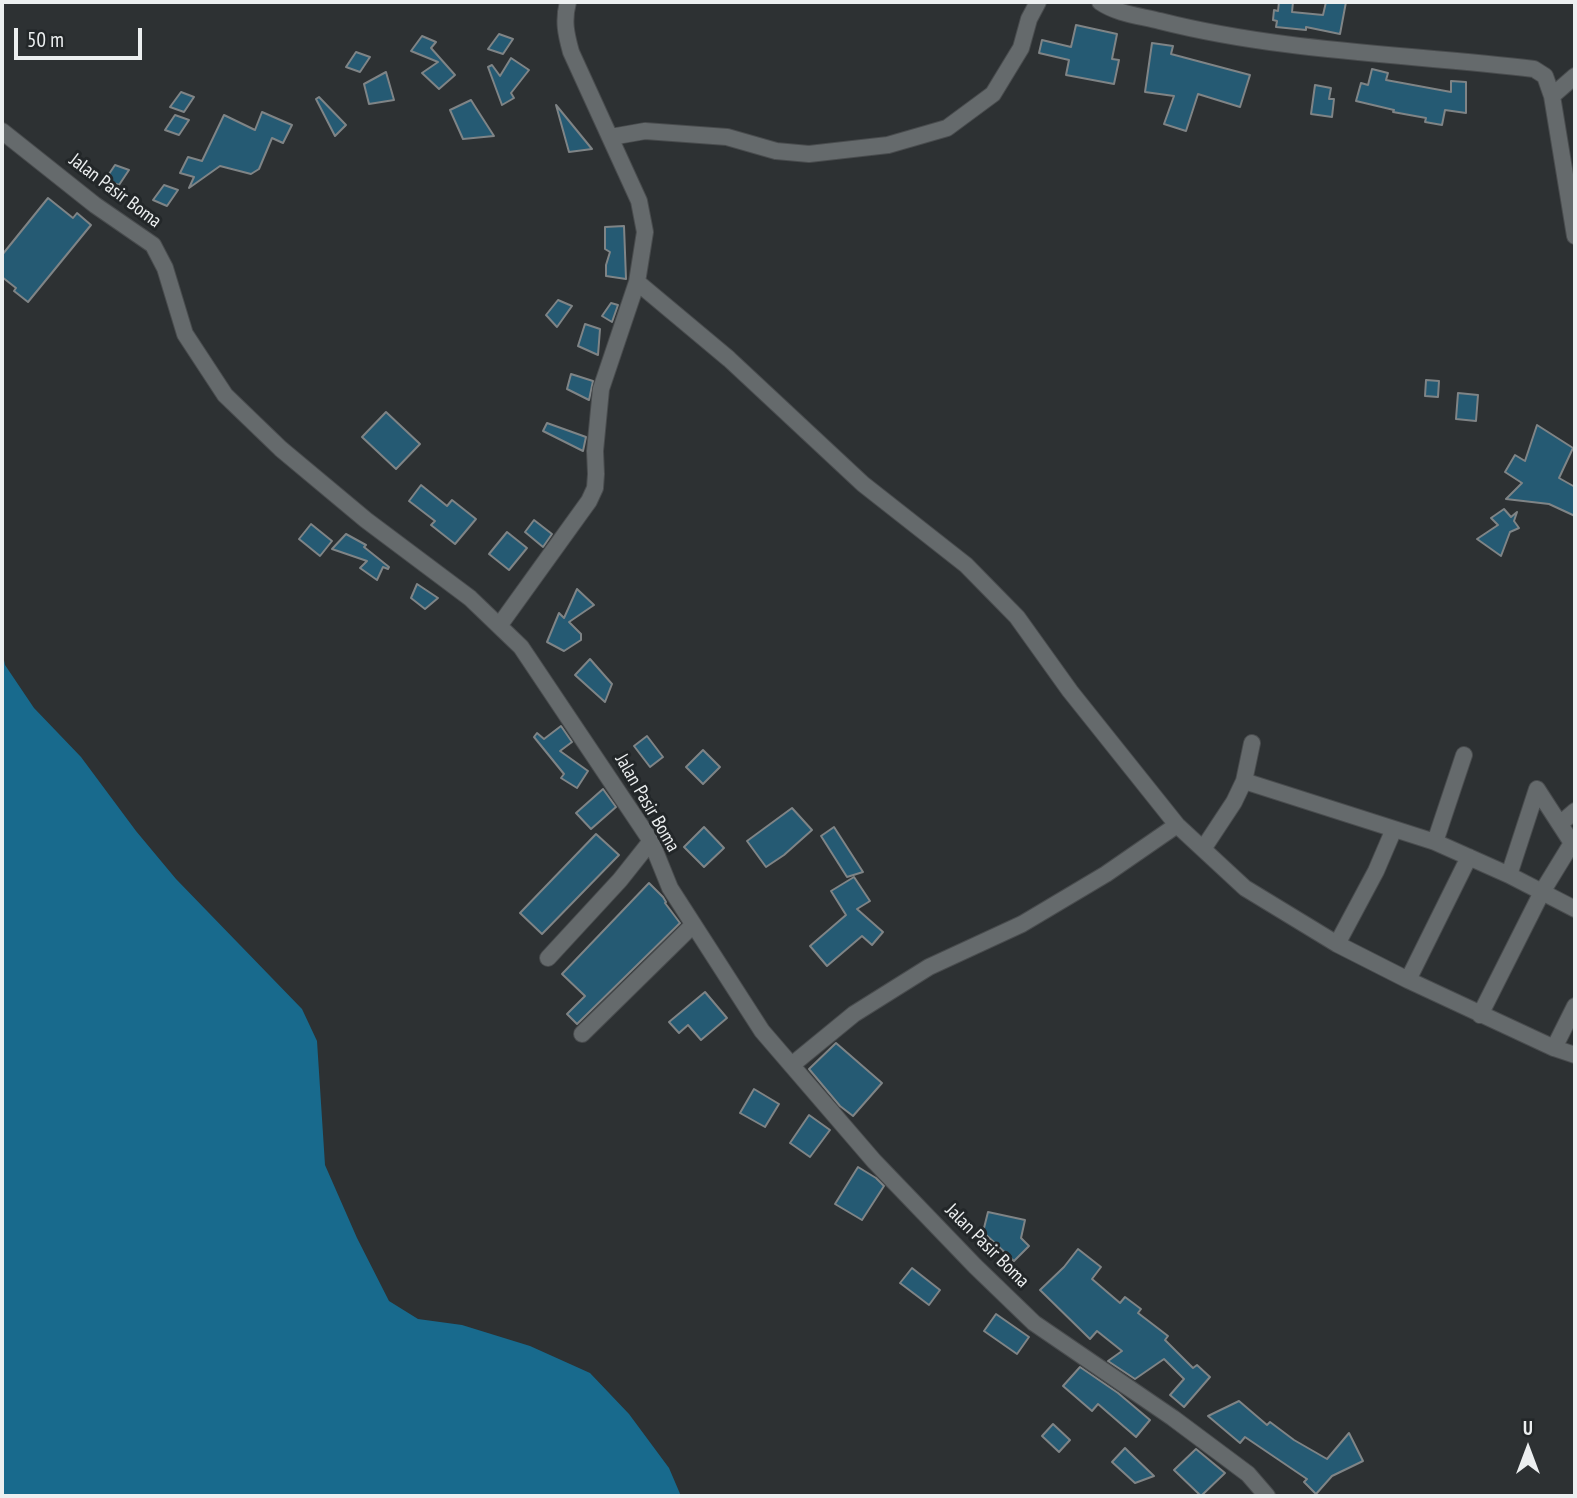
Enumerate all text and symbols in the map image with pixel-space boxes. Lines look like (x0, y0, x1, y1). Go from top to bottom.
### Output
scale bar (18, 14, 145, 58)
text: 50 m (27, 26, 64, 53)
street label: Jalan Pasir Boma (65, 149, 165, 233)
street label: Jalan Pasir Boma (610, 750, 684, 856)
street label: Jalan Pasir Boma (940, 1199, 1034, 1293)
north arrow (1493, 1414, 1563, 1484)
text: U (1523, 1416, 1533, 1440)

